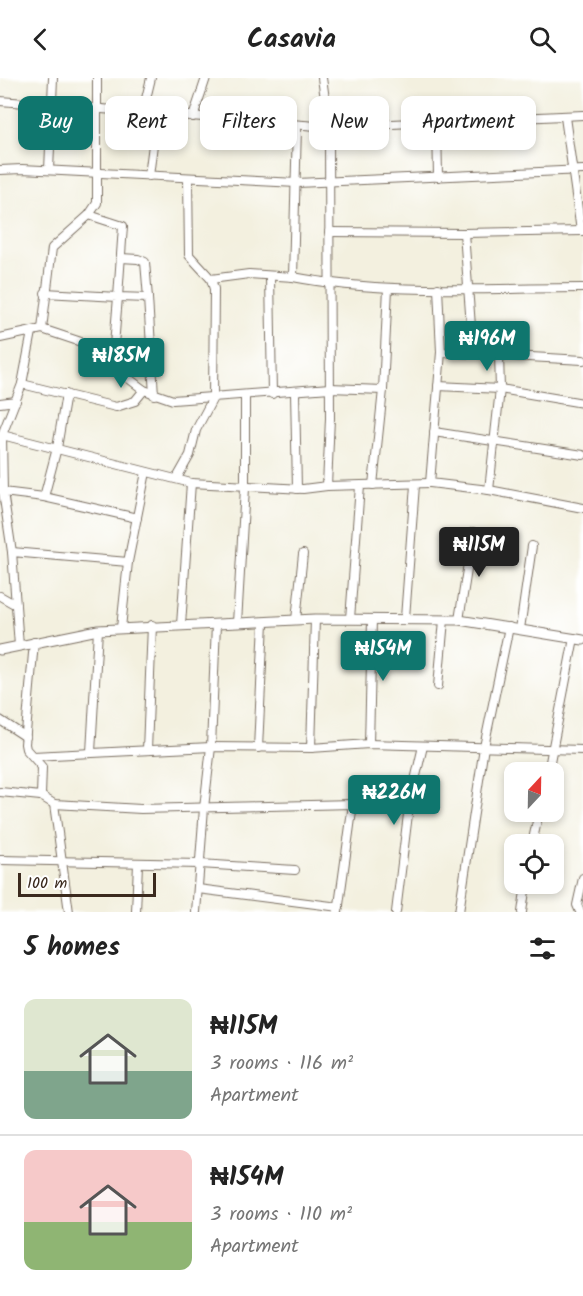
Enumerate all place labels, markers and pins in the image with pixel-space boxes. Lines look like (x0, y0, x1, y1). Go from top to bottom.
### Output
pin: ₦196M (445, 321, 529, 372)
pin: ₦185M (79, 338, 163, 389)
pin: ₦115M (437, 527, 521, 578)
pin: ₦154M (341, 631, 425, 682)
pin: ₦226M (352, 775, 436, 826)

